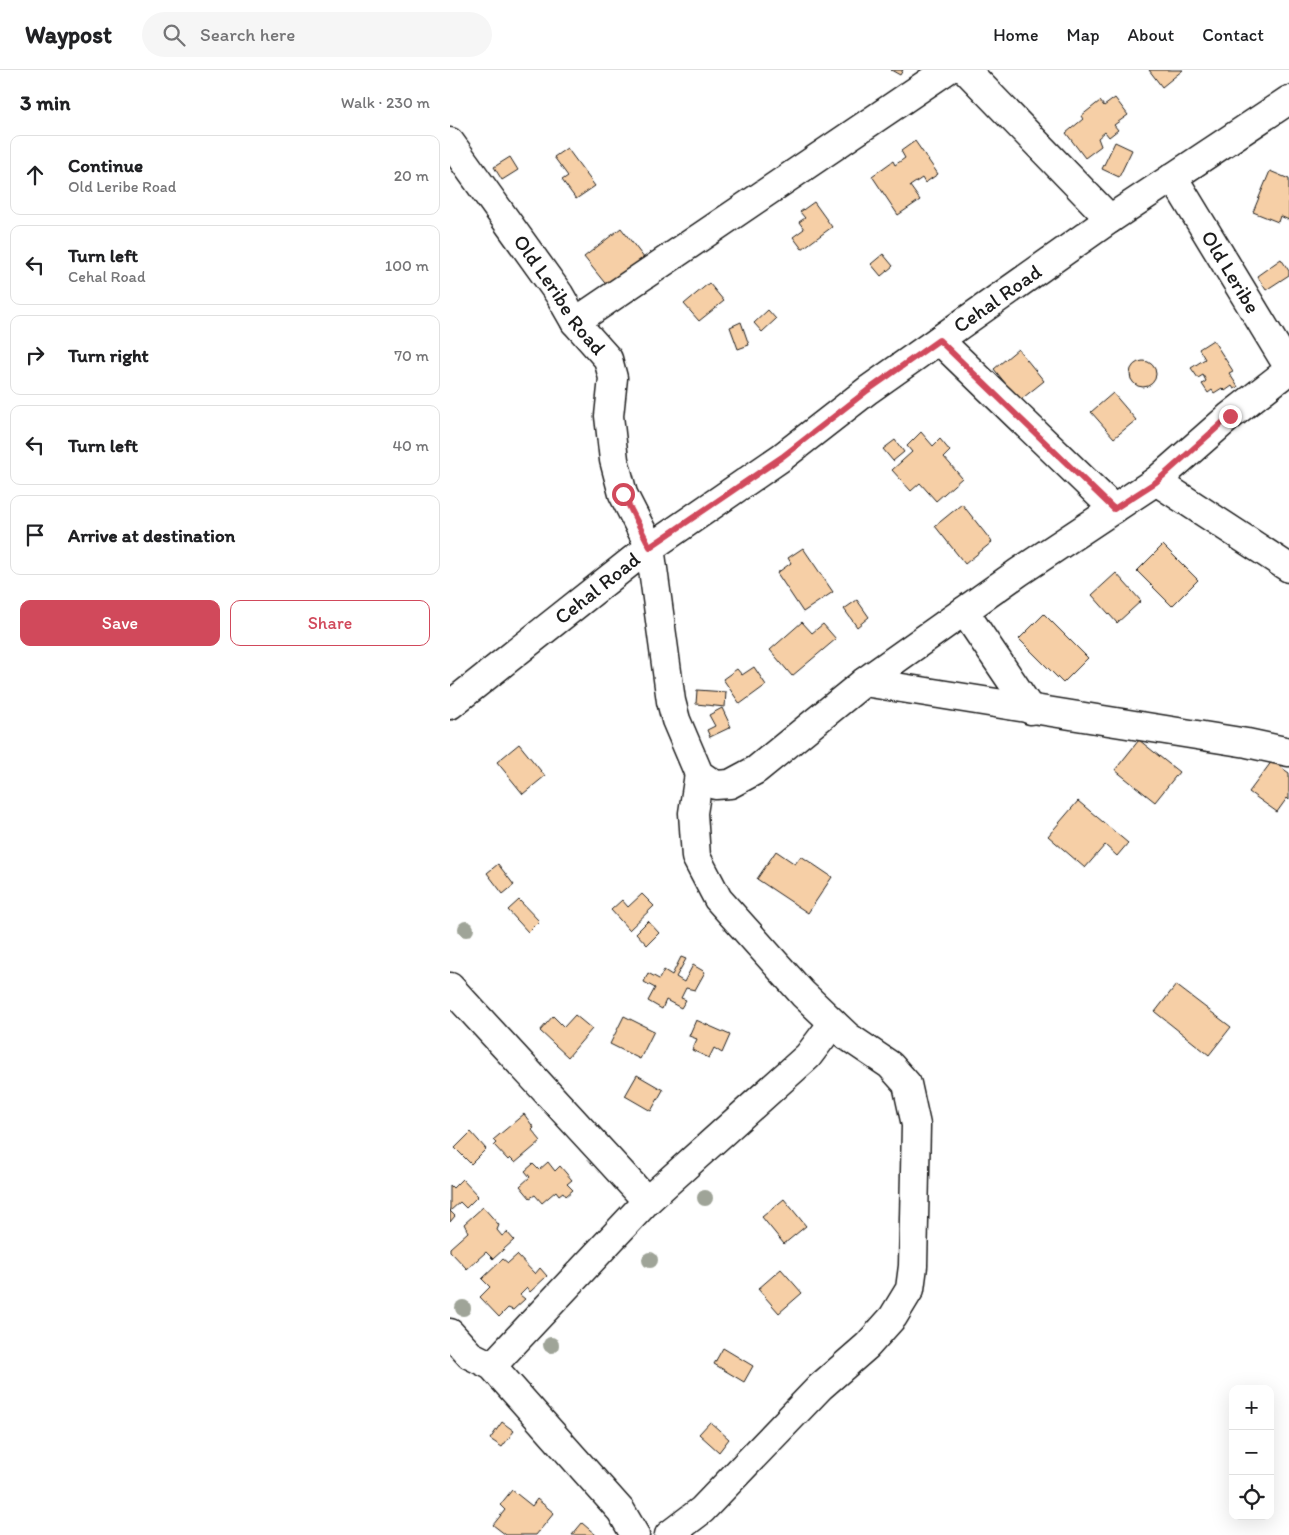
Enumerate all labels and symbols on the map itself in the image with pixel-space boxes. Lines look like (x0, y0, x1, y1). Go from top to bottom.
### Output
street label: Old Leribe (1196, 226, 1266, 318)
street label: Old Leribe Road (508, 229, 611, 360)
street label: Cehal Road (948, 258, 1046, 338)
route end (1219, 405, 1242, 428)
route start (612, 483, 635, 506)
street label: Cehal Road (549, 546, 645, 629)

